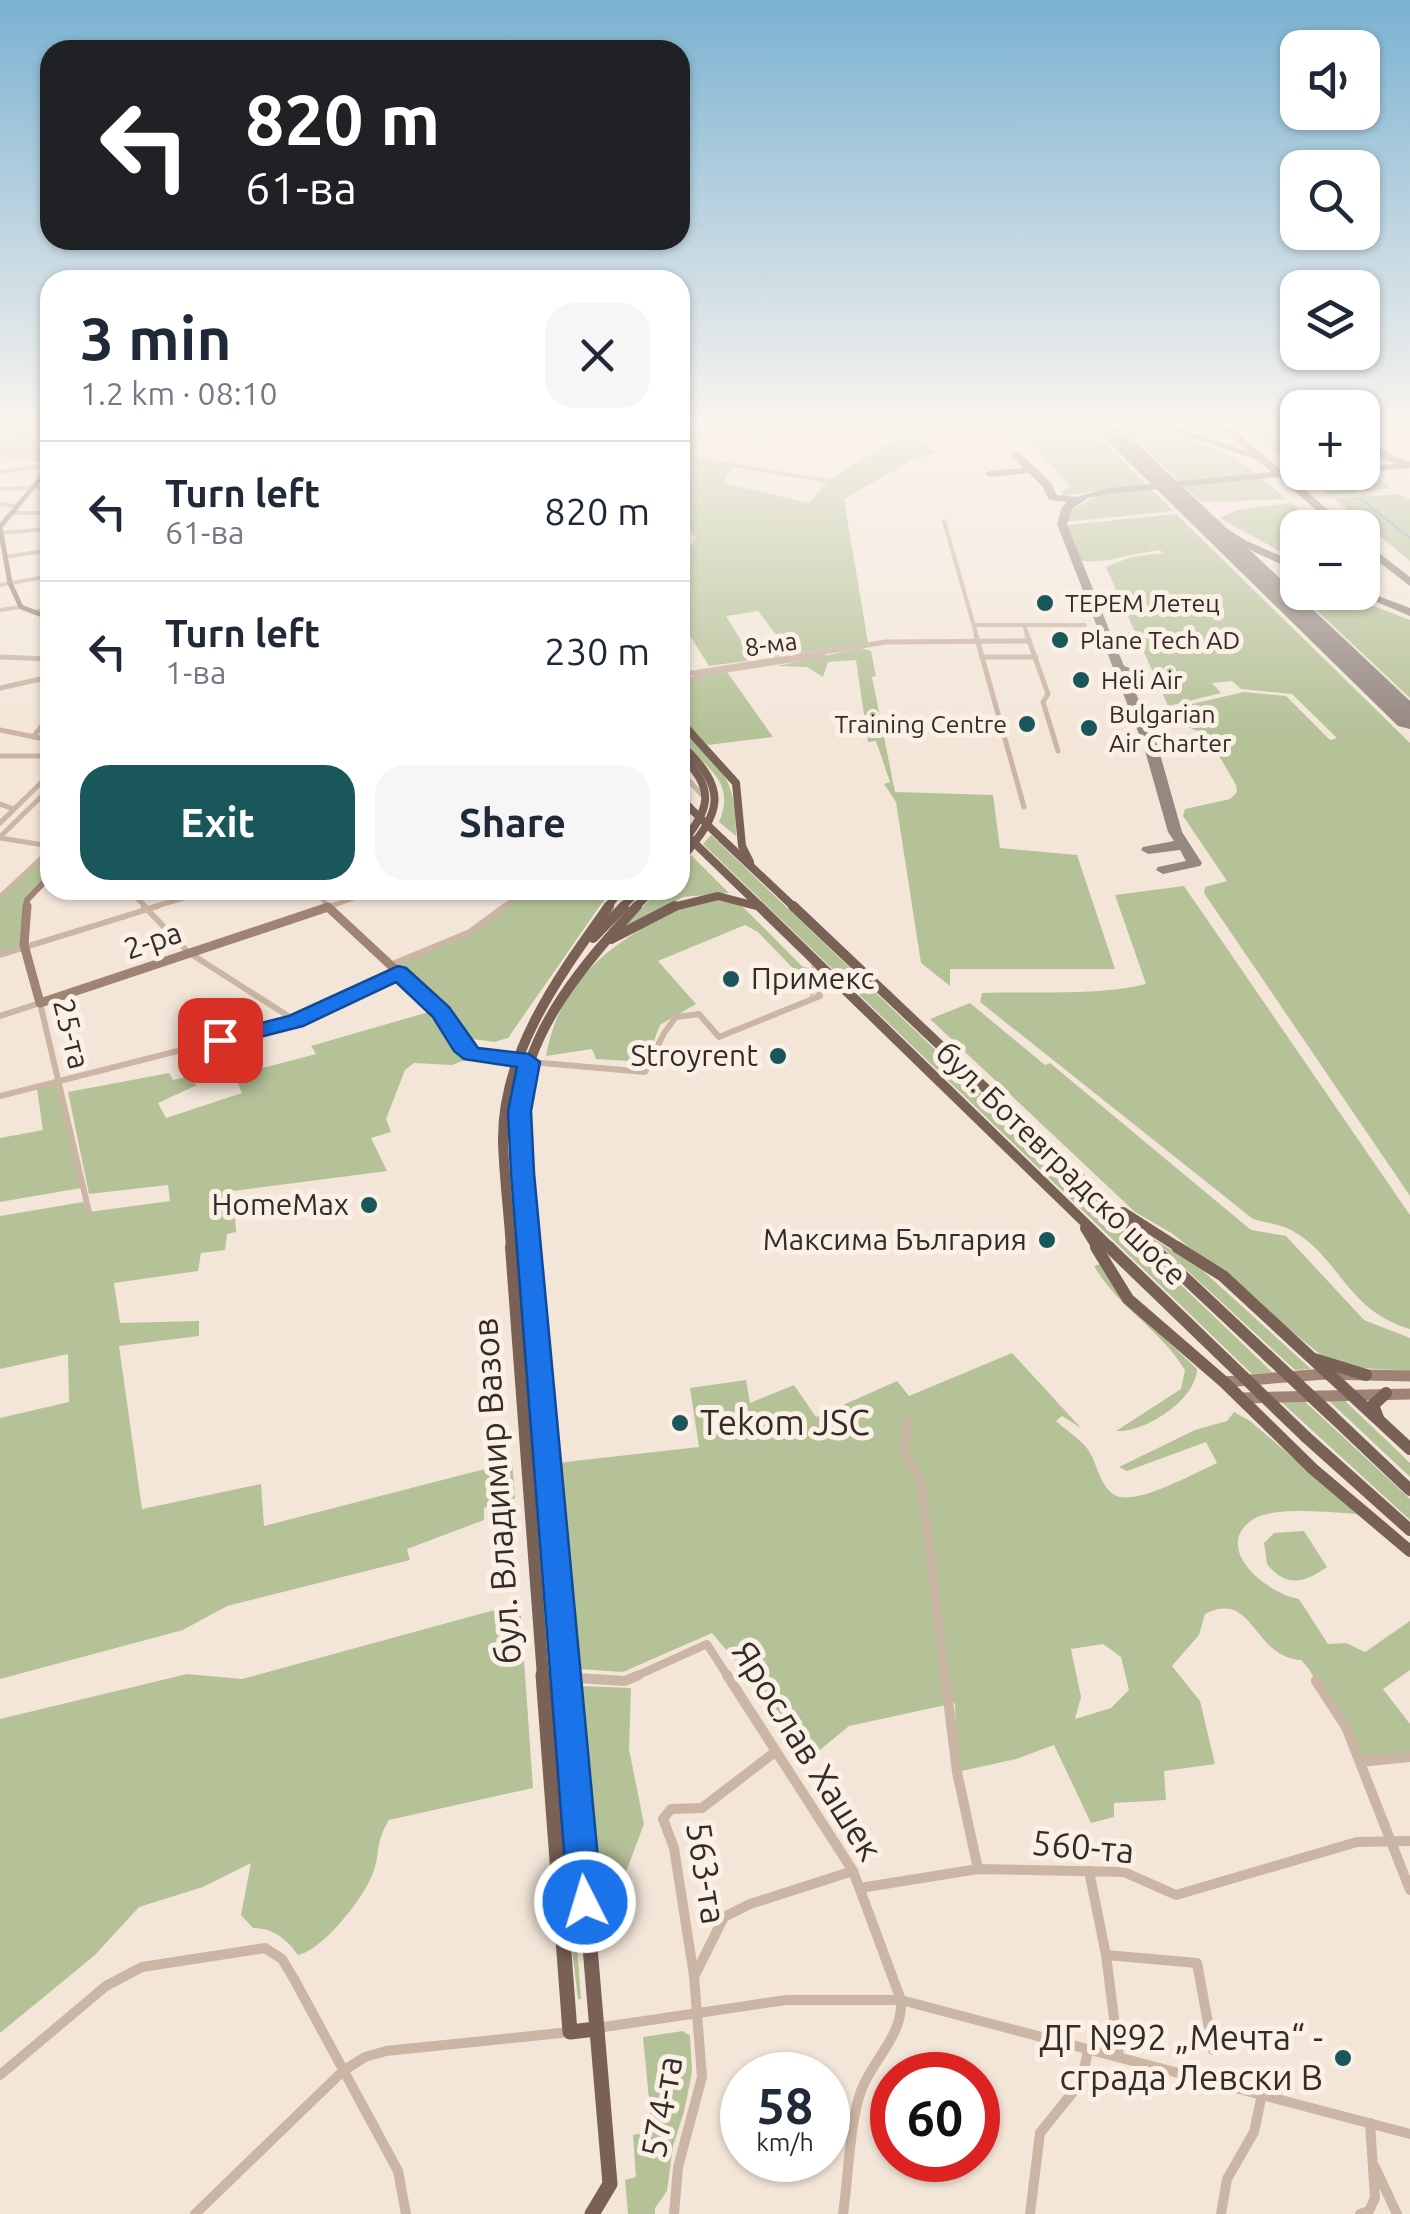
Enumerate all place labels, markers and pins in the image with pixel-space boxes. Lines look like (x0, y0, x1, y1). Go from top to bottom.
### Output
place label: ТЕРЕМ Летец (1065, 589, 1220, 617)
marker: ТЕРЕМ Летец (1034, 592, 1056, 614)
place label: Plane Tech AD (1080, 626, 1240, 654)
marker: Plane Tech AD (1049, 629, 1071, 651)
place label: Heli Air (1101, 666, 1183, 694)
marker: Heli Air (1070, 669, 1092, 691)
place label: Bulgarian Air Charter (1109, 700, 1232, 757)
place label: Training Centre (834, 710, 1007, 738)
marker: Training Centre (1016, 713, 1038, 735)
marker: Bulgarian Air Charter (1078, 717, 1100, 739)
place label: Примекс (751, 961, 874, 995)
marker: Примекс (720, 968, 742, 990)
pin (178, 998, 263, 1083)
place label: Stroyrent (630, 1038, 758, 1072)
marker: Stroyrent (767, 1045, 789, 1067)
place label: HomeMax (211, 1187, 349, 1221)
marker: HomeMax (358, 1194, 380, 1216)
place label: Максима България (763, 1222, 1027, 1256)
marker: Максима България (1036, 1229, 1058, 1251)
place label: Tekom JSC (700, 1402, 870, 1442)
marker: Tekom JSC (669, 1412, 691, 1434)
place label: ДГ №92 „Мечта“ - сграда Левски В (1039, 2017, 1323, 2097)
marker: ДГ №92 „Мечта“ - сграда Левски В (1332, 2047, 1354, 2069)

